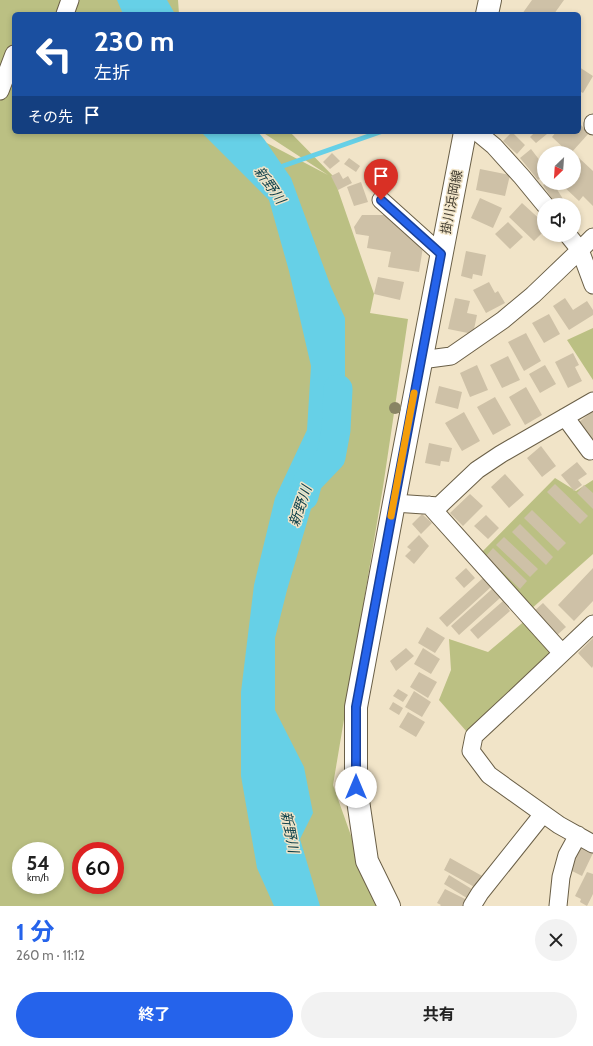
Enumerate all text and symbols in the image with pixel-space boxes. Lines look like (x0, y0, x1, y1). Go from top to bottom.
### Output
text: 230 m (94, 24, 174, 58)
icon: left (28, 28, 80, 80)
text: 左折 (94, 62, 130, 84)
icon: arrive (81, 104, 103, 126)
text: その先 (28, 108, 73, 126)
north arrow (537, 146, 581, 190)
map controls (537, 146, 581, 242)
pin (364, 159, 398, 200)
water label: 新野川 (251, 163, 291, 209)
icon: arrive (370, 165, 392, 187)
street label: 掛川浜岡線 (437, 169, 465, 235)
button: sound (537, 198, 581, 242)
water label: 新野川 (285, 481, 316, 529)
position arrow (335, 766, 377, 808)
water label: 新野川 (277, 810, 303, 856)
speed limit sign: 60 (72, 842, 124, 894)
text: 54 (26, 851, 50, 875)
text: km/h (27, 871, 49, 884)
text: 1 分 (16, 917, 54, 946)
button: close (535, 919, 577, 961)
text: 260 m · 11:12 (16, 947, 85, 963)
button: 終了 (16, 992, 293, 1038)
button: 共有 (301, 992, 577, 1038)

